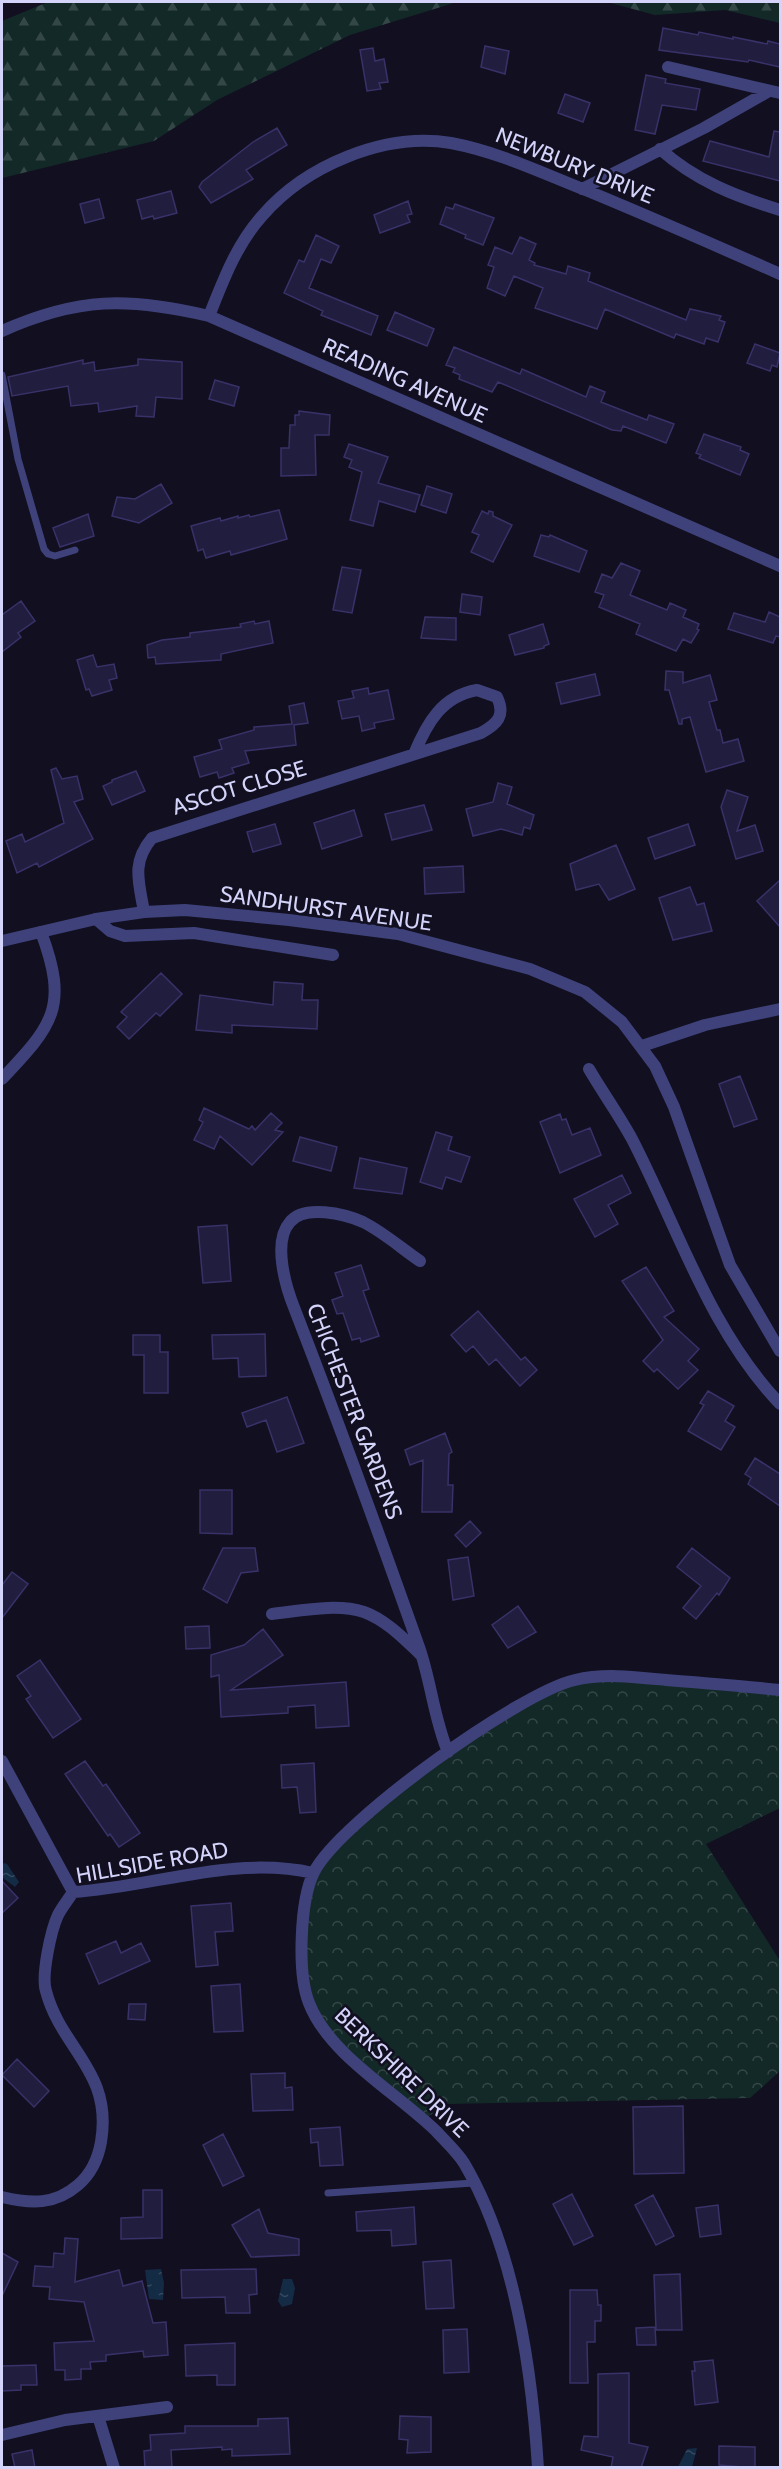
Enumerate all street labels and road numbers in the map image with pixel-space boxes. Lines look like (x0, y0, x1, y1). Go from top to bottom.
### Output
street label: NEWBURY DRIVE (492, 121, 658, 210)
street label: READING AVENUE (318, 332, 491, 429)
street label: ASCOT CLOSE (169, 754, 309, 821)
street label: SANDHURST AVENUE (218, 880, 434, 937)
street label: CHICHESTER GARDENS (301, 1299, 408, 1523)
street label: HILLSIDE ROAD (74, 1836, 230, 1889)
street label: BERKSHIRE DRIVE (329, 2002, 474, 2143)

